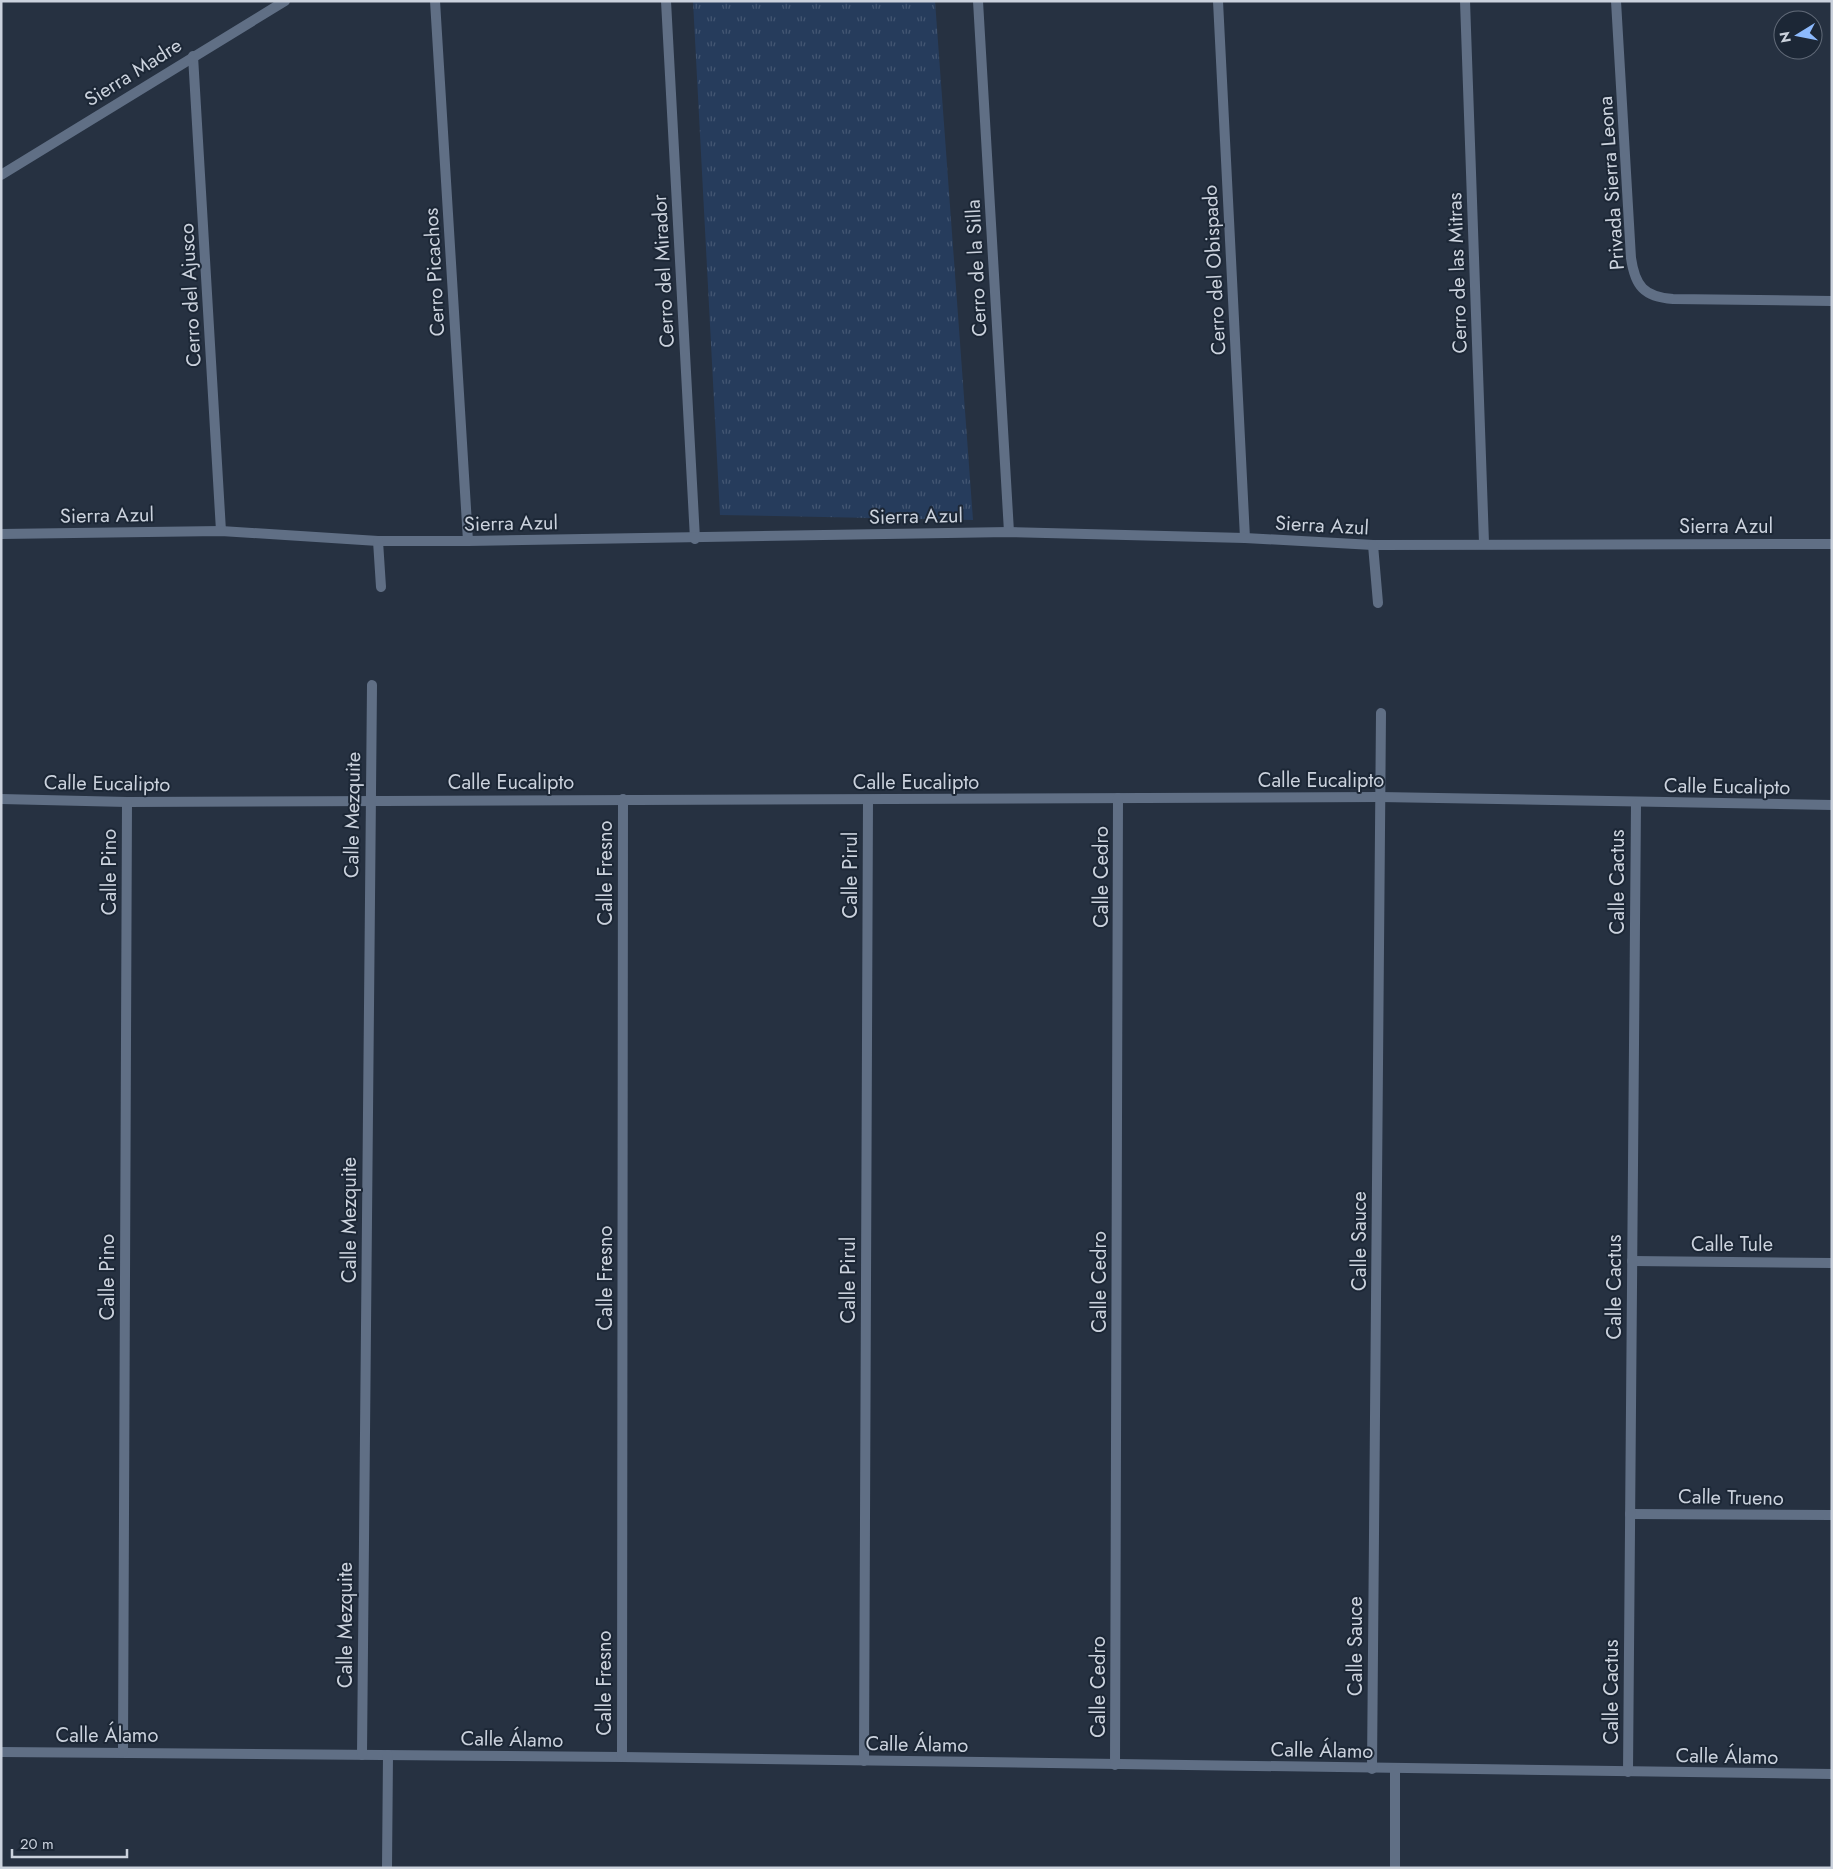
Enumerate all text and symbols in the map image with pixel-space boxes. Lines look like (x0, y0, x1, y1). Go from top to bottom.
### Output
north arrow (1773, 10, 1823, 60)
text: N (1774, 30, 1796, 44)
street label: Sierra Madre (79, 31, 188, 114)
street label: Privada Sierra Leona (1591, 95, 1632, 271)
street label: Cerro del Obispado (1196, 184, 1233, 356)
street label: Cerro de las Mitras (1440, 192, 1475, 354)
street label: Cerro del Mirador (645, 193, 682, 348)
street label: Cerro de la Silla (958, 199, 995, 337)
street label: Cerro Picachos (417, 207, 452, 337)
street label: Cerro del Ajusco (172, 222, 209, 368)
street label: Sierra Azul (60, 500, 154, 531)
street label: Sierra Azul (869, 501, 963, 532)
street label: Sierra Azul (464, 508, 558, 539)
street label: Sierra Azul (1274, 509, 1370, 542)
street label: Sierra Azul (1679, 512, 1773, 541)
street label: Calle Mezquite (337, 752, 368, 878)
street label: Calle Eucalipto (1258, 766, 1384, 795)
street label: Calle Eucalipto (44, 768, 171, 799)
street label: Calle Eucalipto (448, 768, 574, 797)
street label: Calle Eucalipto (853, 768, 979, 797)
street label: Calle Eucalipto (1664, 771, 1791, 802)
street label: Calle Fresno (591, 821, 620, 925)
street label: Calle Cedro (1087, 826, 1116, 928)
street label: Calle Pino (95, 829, 124, 915)
street label: Calle Cactus (1603, 829, 1632, 935)
street label: Calle Pirul (836, 832, 865, 918)
street label: Calle Mezquite (335, 1157, 364, 1283)
street label: Calle Sauce (1345, 1191, 1374, 1291)
street label: Calle Fresno (591, 1226, 620, 1330)
street label: Calle Tule (1691, 1230, 1773, 1259)
street label: Calle Cedro (1085, 1231, 1114, 1333)
street label: Calle Pino (93, 1234, 122, 1320)
street label: Calle Cactus (1600, 1234, 1629, 1340)
street label: Calle Pirul (834, 1237, 863, 1323)
street label: Calle Trueno (1678, 1482, 1784, 1513)
street label: Calle Mezquite (331, 1562, 360, 1688)
street label: Calle Sauce (1341, 1596, 1370, 1696)
street label: Calle Fresno (590, 1631, 619, 1735)
street label: Calle Cedro (1084, 1636, 1113, 1738)
street label: Calle Cactus (1597, 1639, 1626, 1745)
street label: Calle Álamo (56, 1721, 158, 1750)
street label: Calle Álamo (460, 1724, 564, 1755)
street label: Calle Álamo (865, 1729, 969, 1760)
street label: Calle Álamo (1270, 1735, 1374, 1766)
street label: Calle Álamo (1675, 1741, 1779, 1772)
scale bar (12, 1826, 128, 1858)
text: 20 m (20, 1833, 54, 1855)

